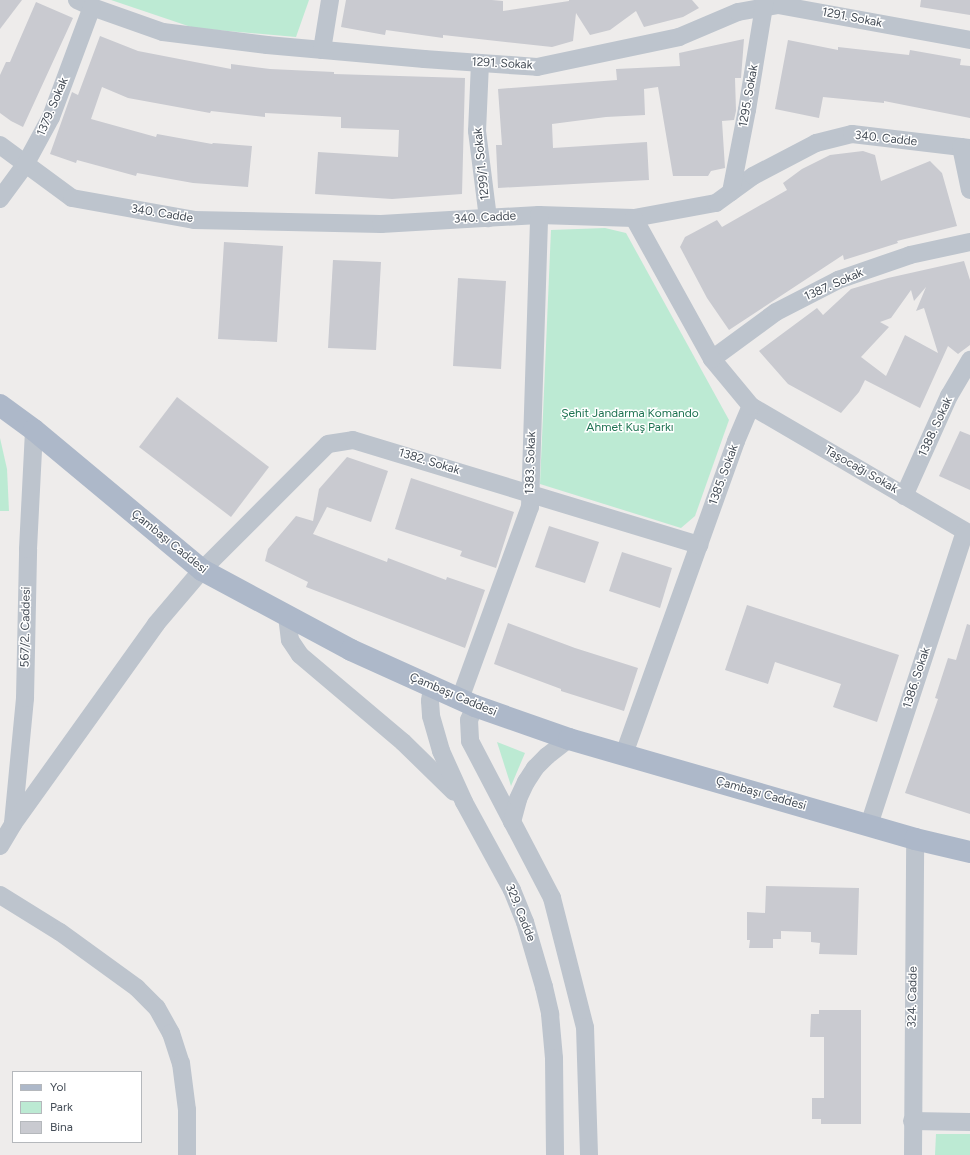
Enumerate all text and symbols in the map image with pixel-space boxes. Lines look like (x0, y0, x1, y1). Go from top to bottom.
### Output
street label: 1291. Sokak (821, 5, 883, 31)
street label: 1291. Sokak (471, 55, 533, 73)
street label: 1295. Sokak (736, 64, 762, 128)
street label: 1379. Sokak (34, 76, 72, 138)
street label: 1299/1. Sokak (471, 127, 493, 201)
street label: 340. Cadde (854, 129, 918, 149)
street label: 340. Cadde (130, 202, 194, 226)
street label: 340. Cadde (453, 209, 517, 227)
street label: 1387. Sokak (802, 266, 866, 304)
street label: 1388. Sokak (916, 395, 956, 459)
park label: Şehit Jandarma Komando Ahmet Kuş Parkı (561, 407, 699, 435)
street label: 1383. Sokak (523, 431, 539, 495)
street label: 1385. Sokak (706, 443, 742, 507)
street label: Taşocağı Sokak (822, 443, 900, 497)
street label: 1382. Sokak (397, 446, 461, 478)
street label: Çambaşı Caddesi (128, 507, 210, 577)
street label: 567/2. Caddesi (18, 587, 34, 667)
street label: 1386. Sokak (900, 646, 934, 710)
street label: Çambaşı Caddesi (407, 670, 499, 720)
street label: Çambaşı Caddesi (714, 774, 808, 814)
street label: 329. Cadde (502, 882, 538, 944)
street label: 324. Cadde (905, 966, 921, 1028)
legend (12, 1071, 142, 1143)
text: Yol (50, 1080, 66, 1094)
text: Park (50, 1100, 73, 1114)
text: Bina (50, 1120, 73, 1134)

